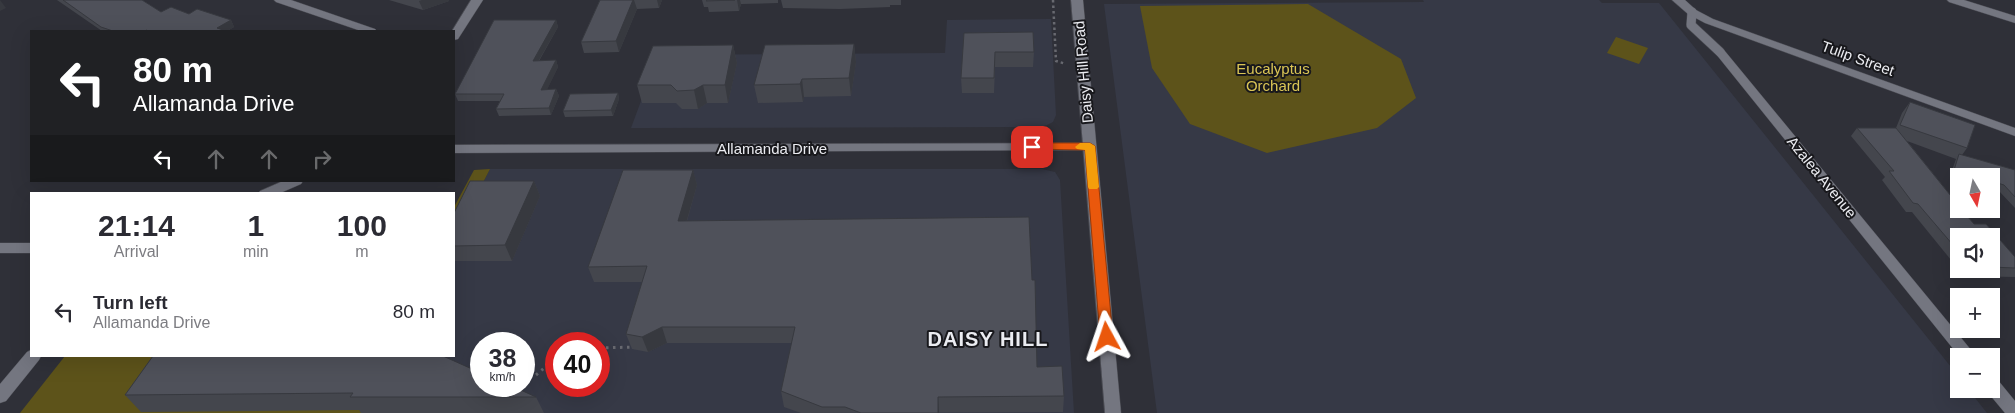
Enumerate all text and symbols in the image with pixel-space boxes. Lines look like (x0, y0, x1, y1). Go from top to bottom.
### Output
street label: Daisy Hill Road (1070, 20, 1096, 124)
street label: Tulip Street (1819, 37, 1897, 79)
icon: left (50, 50, 115, 115)
text: 80 m (133, 50, 213, 89)
park label: Eucalyptus Orchard (1236, 60, 1310, 94)
text: Allamanda Drive (133, 91, 294, 116)
pin (1011, 126, 1053, 168)
icon: arrive (1018, 133, 1046, 161)
street label: Azalea Avenue (1784, 133, 1860, 221)
street label: Allamanda Drive (717, 140, 827, 157)
icon: left (149, 145, 177, 173)
icon: ahead (202, 145, 230, 173)
icon: ahead (255, 145, 283, 173)
icon: right (308, 145, 336, 173)
north arrow (1950, 168, 2000, 218)
map controls (1950, 168, 2000, 398)
text: 21:14 (98, 209, 175, 242)
text: 1 (247, 209, 264, 242)
text: 100 (337, 209, 387, 242)
button: sound (1950, 228, 2000, 278)
text: Arrival (114, 243, 159, 260)
text: min (243, 243, 269, 260)
text: m (355, 243, 368, 260)
button: + (1950, 288, 2000, 338)
text: Turn left (93, 292, 168, 313)
icon: left (50, 298, 78, 326)
text: 80 m (393, 301, 435, 322)
position arrow (1080, 310, 1132, 362)
text: Allamanda Drive (93, 314, 210, 331)
district label: DAISY HILL (928, 328, 1048, 350)
speed limit sign: 40 (545, 332, 610, 397)
text: 38 (489, 344, 516, 372)
button: − (1950, 348, 2000, 398)
text: km/h (489, 370, 516, 384)

